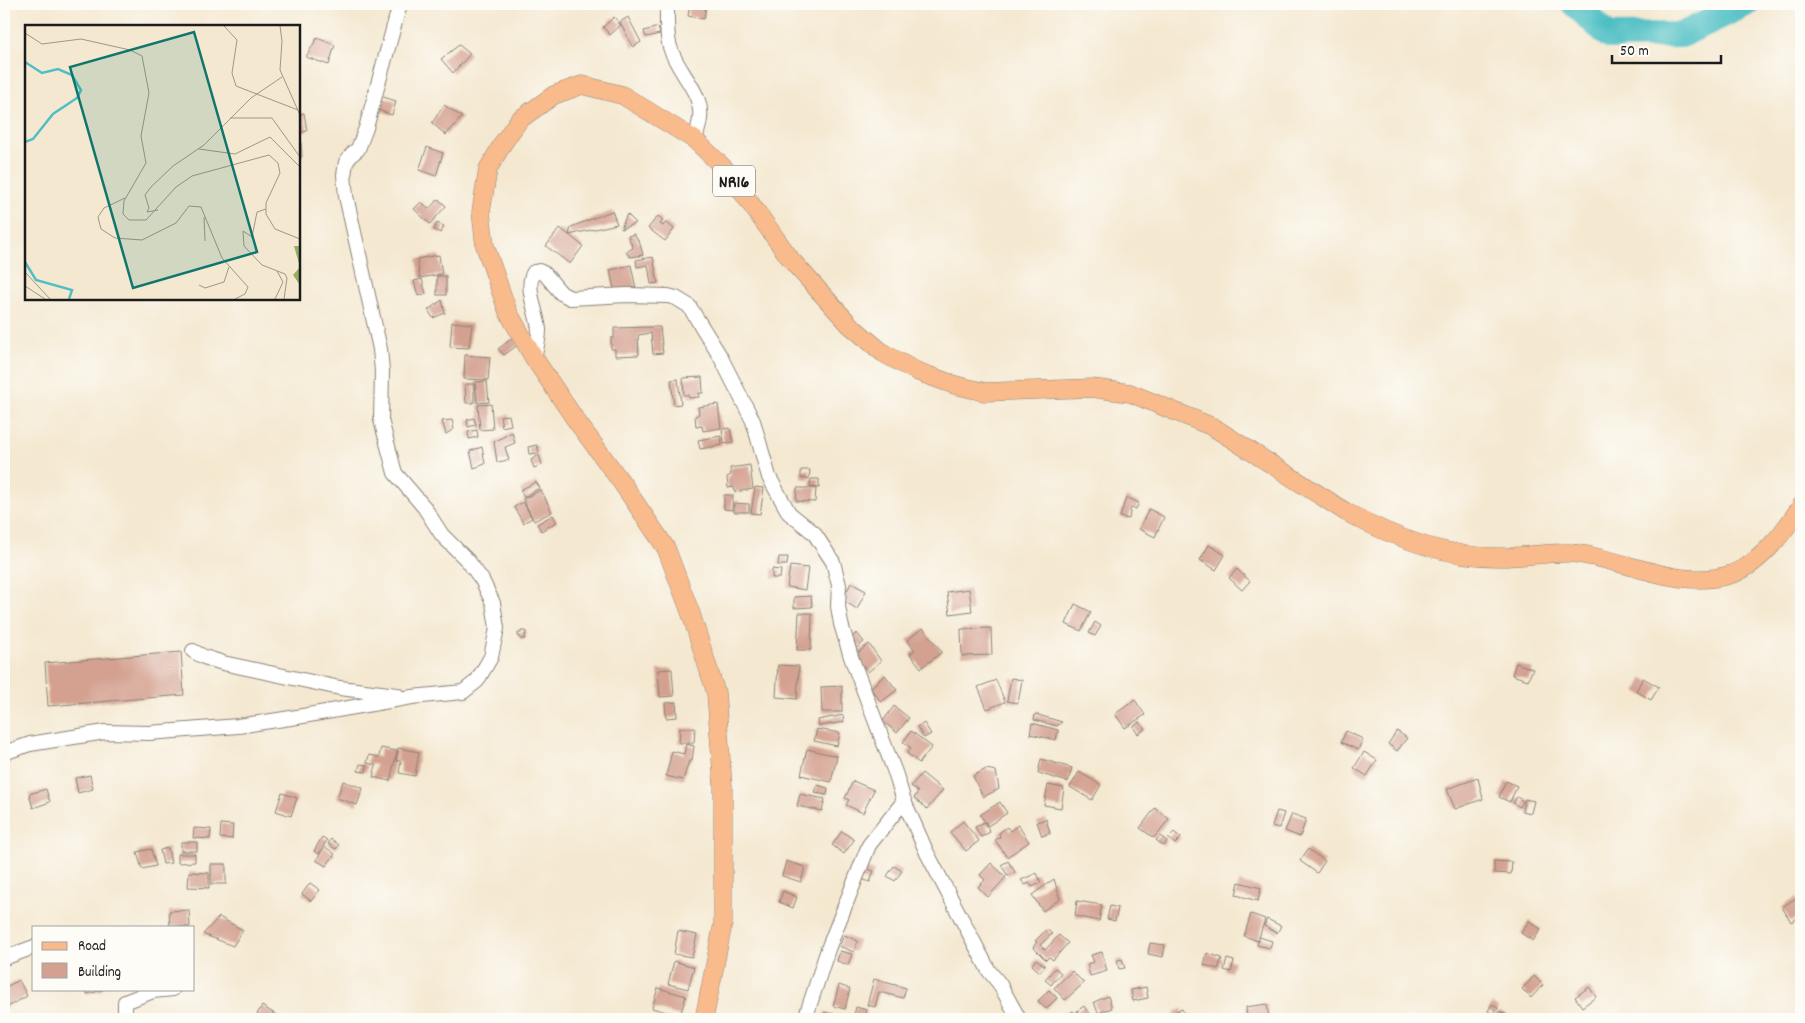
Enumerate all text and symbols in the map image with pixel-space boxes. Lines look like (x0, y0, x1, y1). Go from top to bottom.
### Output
inset map (25, 25, 300, 300)
scale bar (1612, 32, 1721, 64)
text: 50 m (1620, 41, 1649, 63)
road number: NR16 (713, 166, 755, 197)
legend (32, 926, 195, 990)
text: Road (78, 936, 106, 958)
text: Building (78, 962, 121, 984)

